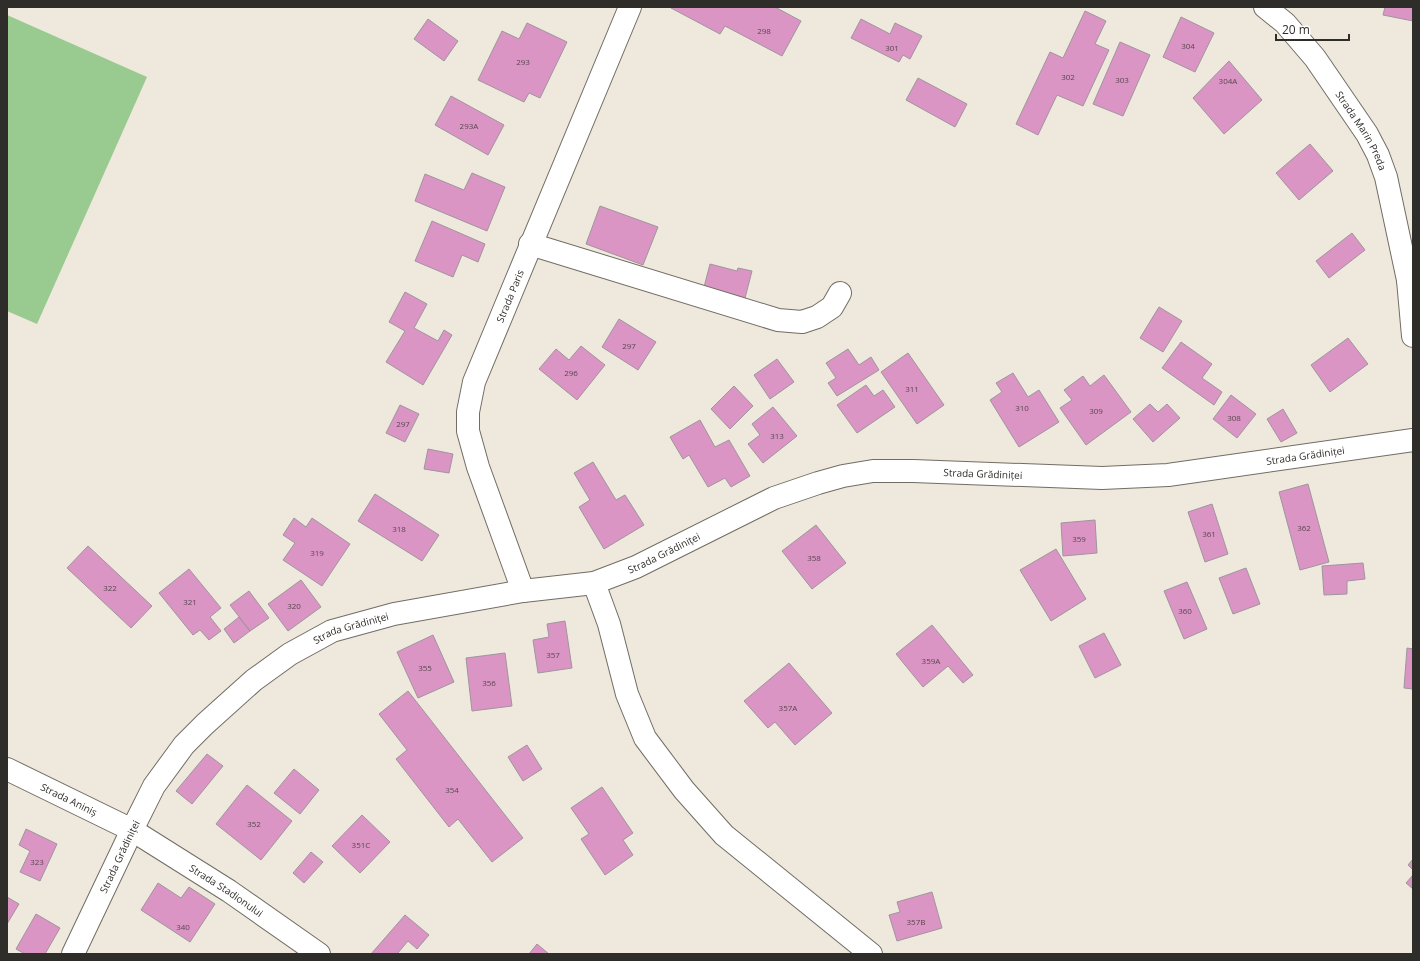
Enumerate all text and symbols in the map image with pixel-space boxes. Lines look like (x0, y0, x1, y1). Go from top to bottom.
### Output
scale bar (1276, 16, 1349, 42)
text: 20 m (1282, 21, 1310, 38)
house number: 298 (757, 25, 771, 36)
house number: 304 (1181, 40, 1195, 51)
house number: 301 (885, 42, 899, 53)
house number: 293 (516, 56, 530, 67)
house number: 302 (1061, 71, 1075, 82)
house number: 303 (1115, 74, 1129, 85)
house number: 304A (1219, 75, 1238, 86)
street label: Strada Marin Preda (1332, 88, 1390, 172)
house number: 293A (460, 120, 479, 131)
street label: Strada Paris (493, 267, 527, 325)
house number: 297 (622, 340, 636, 351)
house number: 296 (564, 367, 578, 378)
house number: 311 (905, 383, 919, 394)
house number: 310 (1015, 402, 1029, 413)
house number: 309 (1089, 405, 1103, 416)
house number: 308 (1227, 412, 1241, 423)
house number: 297 (396, 418, 410, 429)
house number: 313 (770, 430, 784, 441)
street label: Strada Grădiniței (1265, 443, 1345, 468)
street label: Strada Grădiniței (943, 465, 1023, 482)
house number: 362 (1297, 522, 1311, 533)
house number: 318 (392, 523, 406, 534)
house number: 361 (1202, 528, 1216, 539)
street label: Strada Grădiniței (626, 529, 702, 577)
house number: 359 (1072, 533, 1086, 544)
house number: 319 (310, 547, 324, 558)
house number: 358 (807, 552, 821, 563)
house number: 322 (103, 582, 117, 593)
house number: 321 (183, 596, 197, 607)
house number: 320 (287, 600, 301, 611)
house number: 360 (1178, 605, 1192, 616)
street label: Strada Grădiniței (311, 609, 390, 647)
house number: 357 (546, 649, 560, 660)
house number: 359A (922, 655, 941, 666)
house number: 355 (418, 662, 432, 673)
house number: 356 (482, 677, 496, 688)
house number: 357A (779, 702, 798, 713)
street label: Strada Aniniș (38, 779, 100, 819)
house number: 354 (445, 784, 459, 795)
street label: Strada Grădiniței (96, 818, 143, 895)
house number: 352 (247, 818, 261, 829)
house number: 351C (352, 839, 370, 850)
house number: 323 (30, 856, 44, 867)
street label: Strada Stadionului (187, 861, 266, 920)
house number: 357B (907, 916, 925, 927)
house number: 340 (176, 921, 190, 932)

